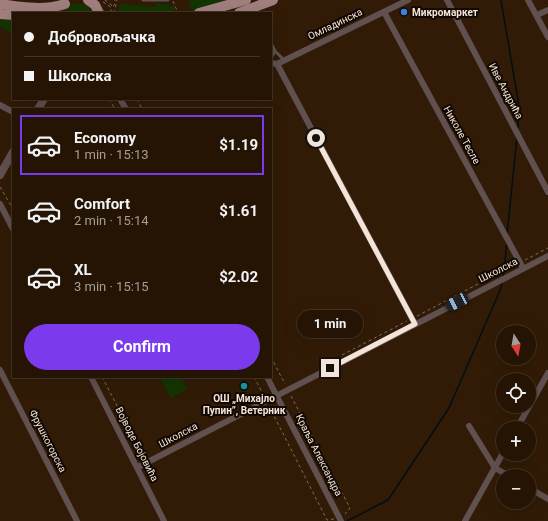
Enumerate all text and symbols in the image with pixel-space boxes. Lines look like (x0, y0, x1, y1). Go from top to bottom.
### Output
street label: Омладинска (306, 6, 364, 42)
marker: Микромаркет (399, 7, 409, 17)
place label: Микромаркет (412, 7, 478, 18)
text: Добровољачка (48, 28, 156, 46)
street label: Иве Андрића (487, 61, 525, 121)
text: Школска (48, 67, 112, 85)
street label: Николе Тесле (442, 104, 482, 166)
icon: car (26, 127, 62, 163)
text: Economy (74, 129, 136, 147)
route start (307, 129, 325, 147)
text: $1.19 (219, 136, 258, 154)
text: 1 min · 15:13 (74, 147, 149, 162)
icon: car (26, 193, 62, 229)
text: Comfort (74, 195, 130, 213)
text: $1.61 (219, 202, 258, 220)
text: 2 min · 15:14 (74, 213, 149, 228)
street label: Школска (477, 256, 519, 284)
icon: car (26, 259, 62, 295)
text: XL (74, 261, 92, 279)
text: $2.02 (219, 268, 258, 286)
text: 3 min · 15:15 (74, 279, 149, 294)
car (444, 291, 470, 313)
callout: 1 min (297, 310, 363, 338)
text: 1 min (314, 316, 346, 331)
button: Confirm (24, 324, 260, 370)
north arrow (496, 325, 536, 365)
map controls (496, 325, 536, 509)
route end (321, 359, 339, 377)
button: locate (496, 373, 536, 413)
marker: ОШ „Михајло Пупин”, Ветерник (239, 381, 249, 391)
place label: ОШ „Михајло Пупин”, Ветерник (203, 393, 286, 417)
street label: Војводе Бојовића (114, 405, 160, 483)
street label: Фрушкогорска (28, 407, 69, 474)
street label: Краља Александра (294, 412, 344, 498)
street label: Школска (157, 420, 199, 450)
button: + (496, 421, 536, 461)
button: − (496, 469, 536, 509)

